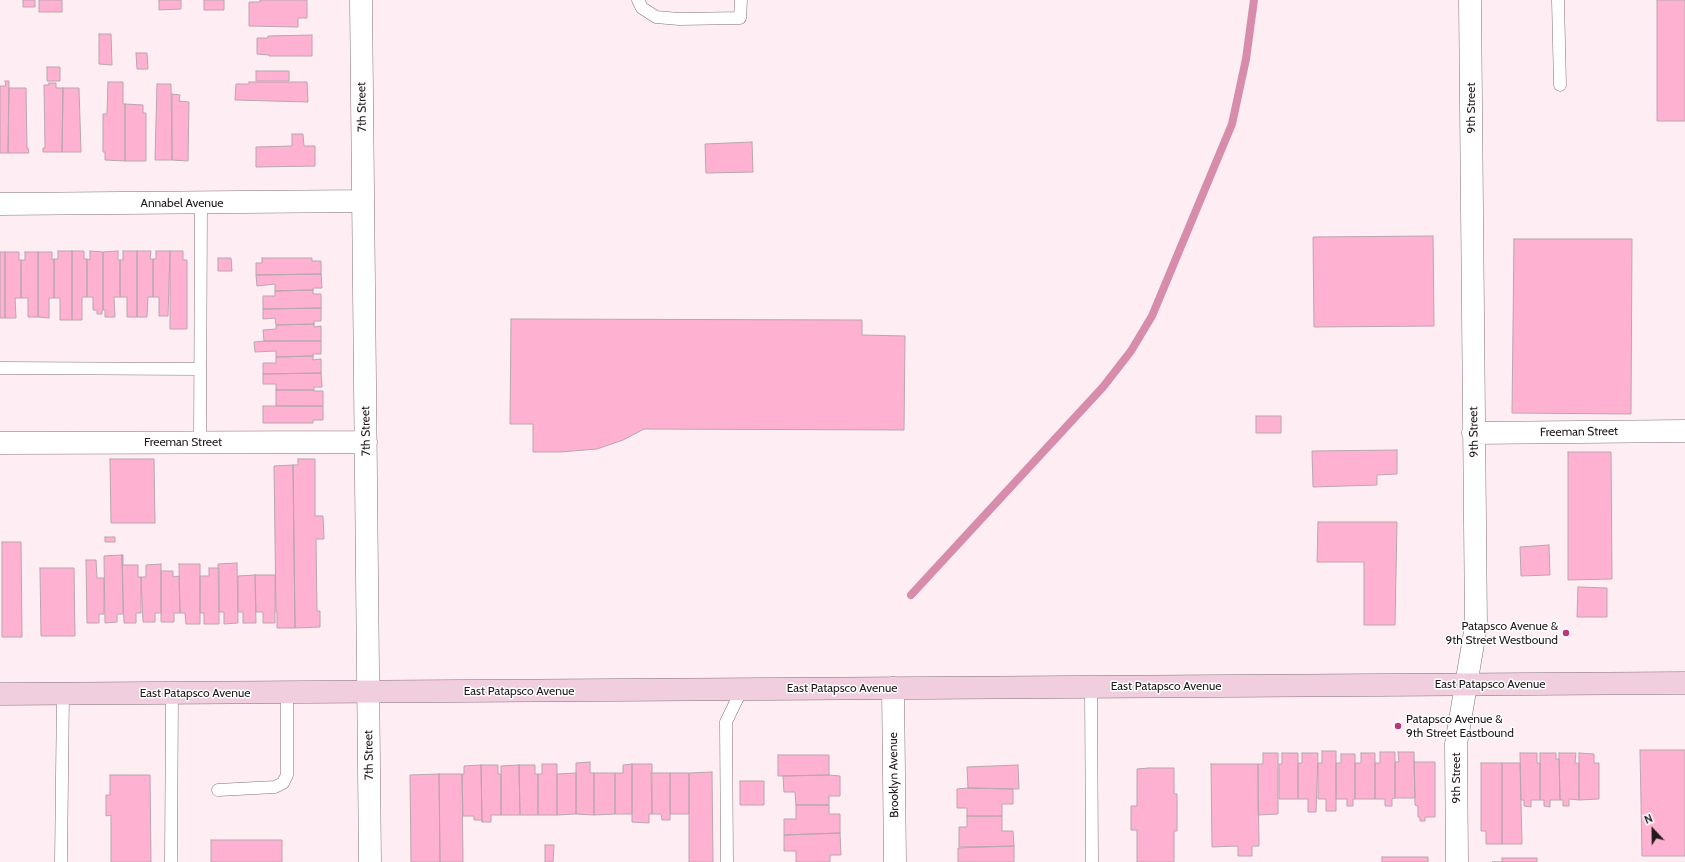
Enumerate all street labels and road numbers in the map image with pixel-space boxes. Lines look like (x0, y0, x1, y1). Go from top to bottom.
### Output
street label: 7th Street (354, 82, 370, 132)
street label: 9th Street (1464, 83, 1478, 133)
street label: Annabel Avenue (141, 196, 223, 210)
street label: 7th Street (358, 406, 374, 456)
street label: 9th Street (1466, 406, 1482, 458)
street label: Freeman Street (1540, 424, 1618, 440)
street label: Freeman Street (144, 435, 222, 449)
street label: East Patapsco Avenue (1435, 677, 1545, 691)
street label: East Patapsco Avenue (1111, 679, 1221, 693)
street label: East Patapsco Avenue (787, 681, 897, 695)
street label: East Patapsco Avenue (464, 684, 574, 698)
street label: East Patapsco Avenue (140, 686, 250, 700)
street label: 7th Street (361, 730, 377, 780)
street label: Brooklyn Avenue (886, 732, 902, 818)
street label: 9th Street (1449, 753, 1463, 803)

